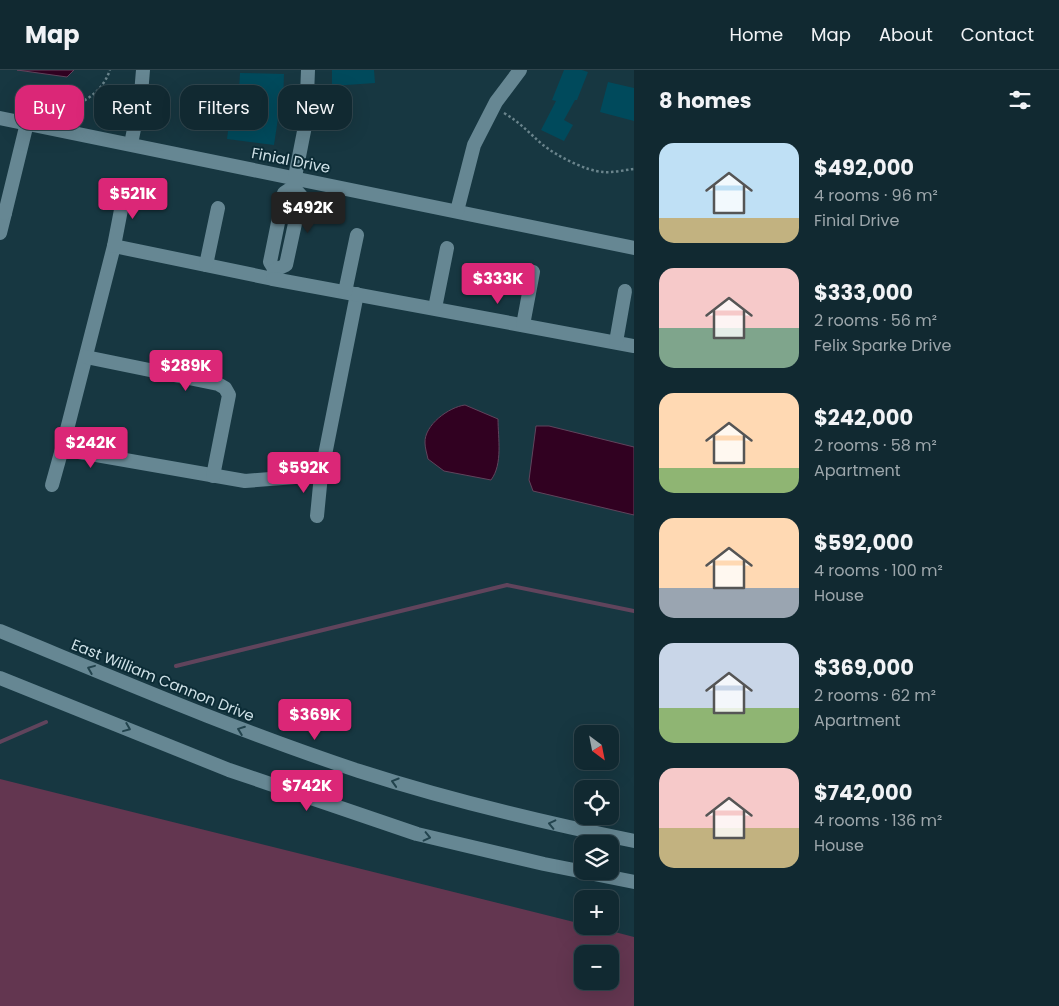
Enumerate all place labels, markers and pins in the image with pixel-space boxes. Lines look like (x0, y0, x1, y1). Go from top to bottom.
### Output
pin: $521K (98, 178, 168, 220)
pin: $492K (273, 191, 343, 234)
pin: $333K (463, 262, 533, 305)
pin: $289K (151, 350, 221, 392)
pin: $242K (56, 426, 126, 469)
pin: $592K (269, 452, 339, 494)
pin: $369K (280, 698, 350, 741)
pin: $742K (272, 770, 342, 812)

